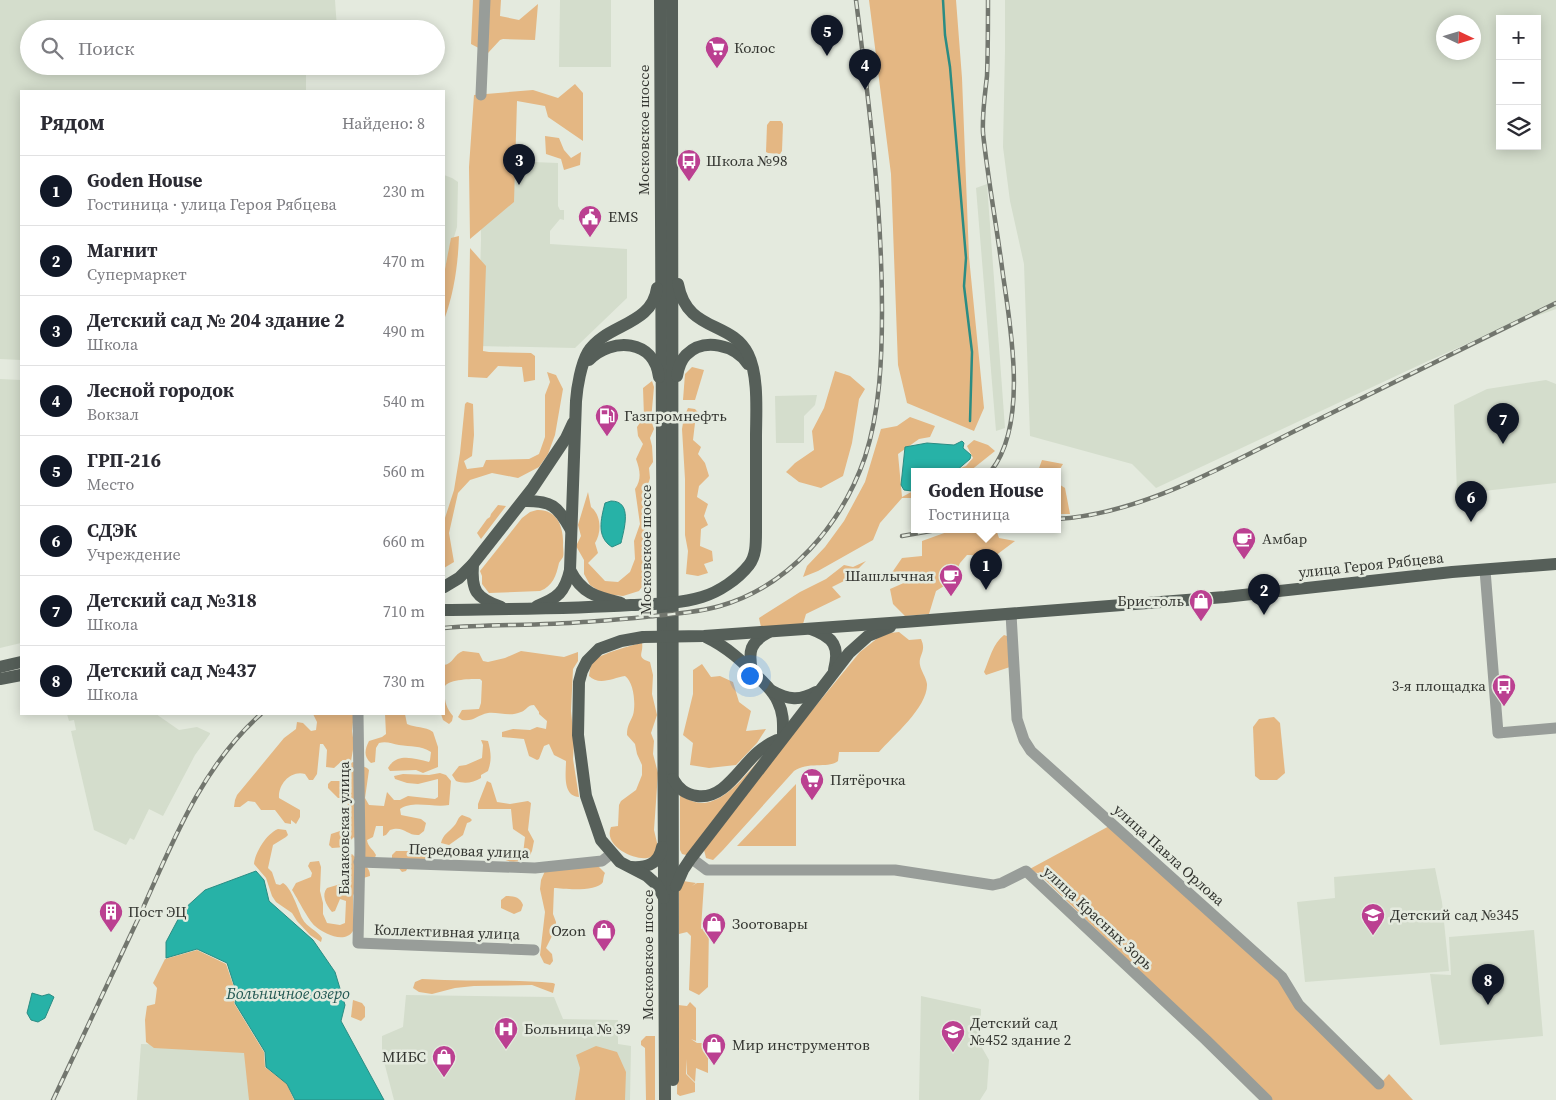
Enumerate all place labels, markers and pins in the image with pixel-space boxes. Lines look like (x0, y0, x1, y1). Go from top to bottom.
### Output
pin: 5 (811, 15, 843, 56)
supermarket icon: Колос (704, 35, 730, 69)
place label: Колос (734, 37, 775, 58)
pin: 4 (849, 49, 881, 90)
pin: 3 (503, 144, 535, 185)
bus stop icon: Школа №98 (676, 148, 702, 182)
place label: Школа №98 (706, 150, 788, 171)
public building icon: EMS (577, 204, 603, 238)
place label: EMS (608, 206, 639, 227)
fuel station icon: Газпромнефть (594, 403, 620, 437)
pin: 7 (1487, 403, 1519, 444)
place label: Газпромнефть (624, 405, 727, 426)
pin: 6 (1455, 481, 1487, 522)
cafe icon: Амбар (1231, 526, 1257, 560)
place label: Амбар (1262, 528, 1307, 549)
pin: 1 (970, 549, 1002, 590)
cafe icon: Шашлычная (938, 563, 964, 597)
place label: Шашлычная (845, 565, 934, 586)
pin: 2 (1248, 574, 1280, 615)
shop icon: Бристоль (1188, 588, 1214, 622)
place label: Бристоль (1117, 590, 1184, 611)
bus stop icon: 3-я площадка (1491, 673, 1517, 707)
place label: 3-я площадка (1392, 675, 1486, 696)
supermarket icon: Пятёрочка (799, 767, 825, 801)
place label: Пятёрочка (830, 769, 906, 790)
building icon: Пост ЭЦ (98, 899, 124, 933)
place label: Пост ЭЦ (128, 901, 187, 922)
school or university icon: Детский сад №345 (1360, 902, 1386, 936)
place label: Детский сад №345 (1390, 904, 1519, 925)
shop icon: Зоотовары (701, 911, 727, 945)
place label: Зоотовары (732, 913, 808, 934)
shop icon: Ozon (591, 918, 617, 952)
place label: Ozon (551, 920, 586, 941)
pin: 8 (1472, 964, 1504, 1005)
place label: Детский сад №452 здание 2 (969, 1012, 1071, 1050)
hospital icon: Больница № 39 (493, 1016, 519, 1050)
place label: Больница № 39 (524, 1018, 631, 1039)
school or university icon: Детский сад №452 здание 2 (940, 1019, 966, 1053)
shop icon: Мир инструментов (701, 1032, 727, 1066)
place label: Мир инструментов (732, 1034, 870, 1055)
shop icon: МИБС (431, 1044, 457, 1078)
place label: МИБС (382, 1046, 426, 1067)

